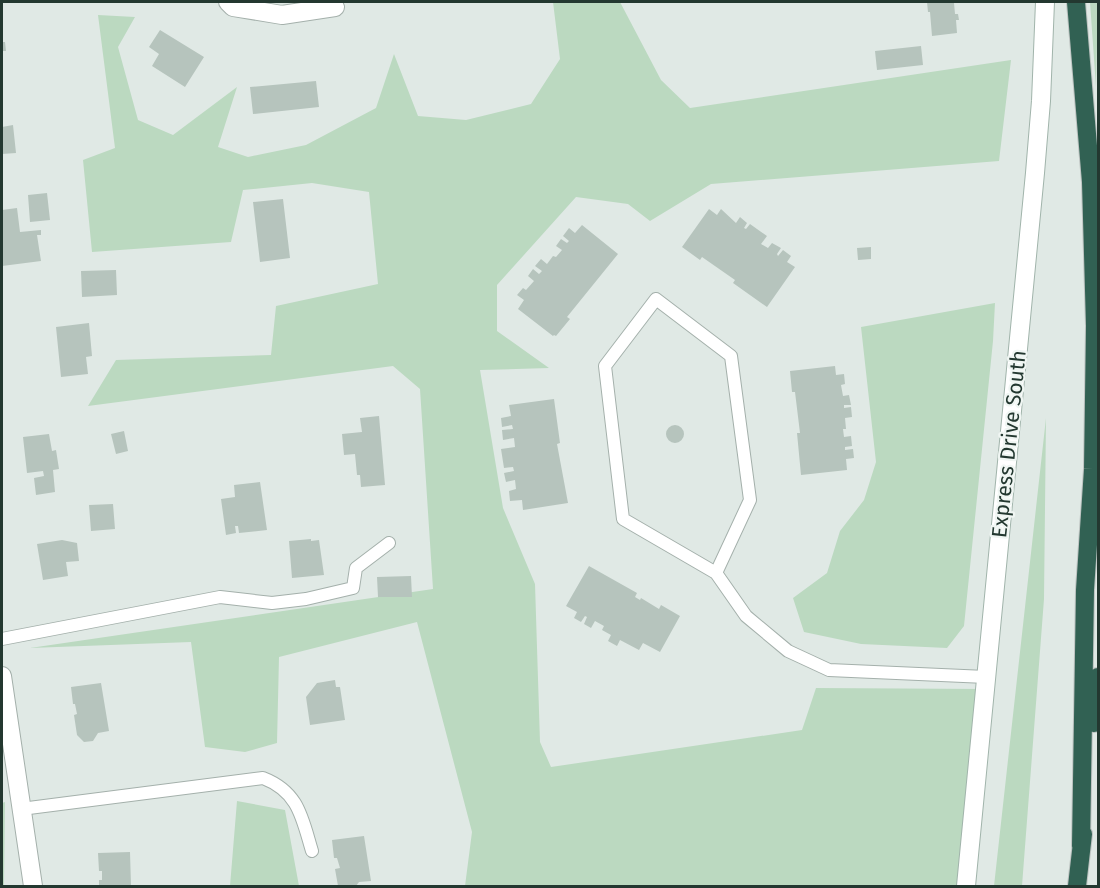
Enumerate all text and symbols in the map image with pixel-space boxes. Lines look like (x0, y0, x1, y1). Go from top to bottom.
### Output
street label: Express Drive South (986, 349, 1032, 539)

